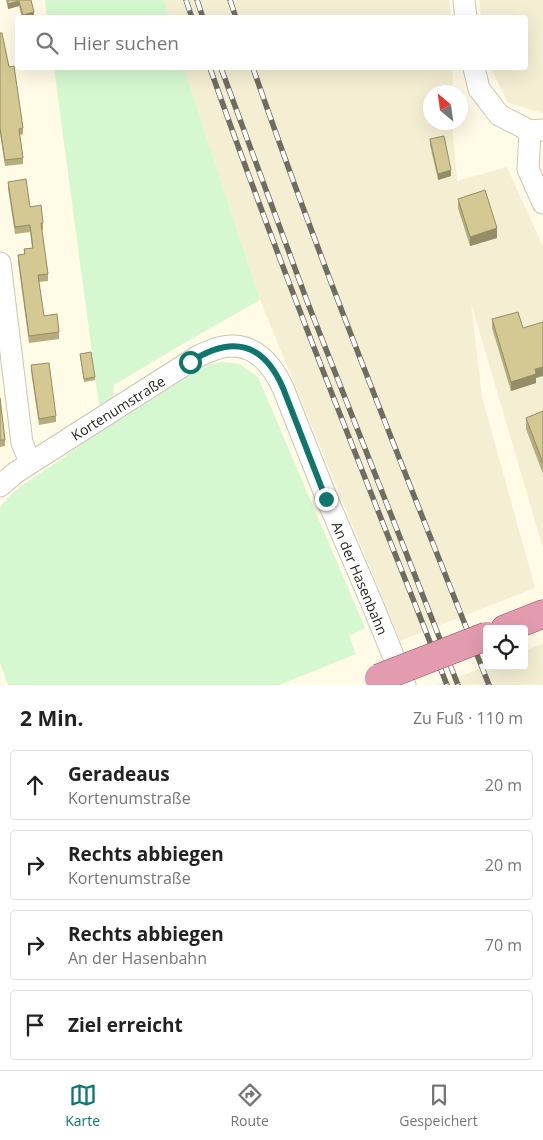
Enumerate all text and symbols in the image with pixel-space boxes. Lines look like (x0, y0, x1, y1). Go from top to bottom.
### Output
search box (15, 15, 528, 70)
icon: search (33, 29, 61, 57)
text: Hier suchen (73, 30, 179, 56)
north arrow (423, 85, 468, 130)
route start (179, 351, 202, 374)
street label: Kortenumstraße (67, 371, 169, 445)
route end (315, 488, 338, 511)
street label: An der Hasenbahn (327, 518, 393, 638)
map controls (483, 625, 528, 670)
button: locate (483, 625, 528, 670)
text: 2 Min. (20, 704, 83, 732)
text: Zu Fuß · 110 m (413, 707, 523, 729)
text: Geradeaus (68, 761, 170, 787)
icon: ahead (21, 771, 49, 799)
text: 20 m (485, 774, 522, 796)
text: Kortenumstraße (68, 787, 191, 809)
text: Rechts abbiegen (68, 841, 224, 867)
icon: right (21, 851, 49, 879)
text: 20 m (485, 854, 522, 876)
text: Kortenumstraße (68, 867, 191, 889)
text: Rechts abbiegen (68, 921, 224, 947)
icon: right (21, 931, 49, 959)
text: 70 m (485, 934, 522, 956)
text: An der Hasenbahn (68, 947, 207, 969)
icon: arrive (21, 1011, 49, 1039)
text: Ziel erreicht (68, 1012, 183, 1038)
tab: Karte (65, 1081, 100, 1130)
tab: Route (230, 1081, 269, 1130)
tab: Gespeichert (399, 1081, 478, 1130)

